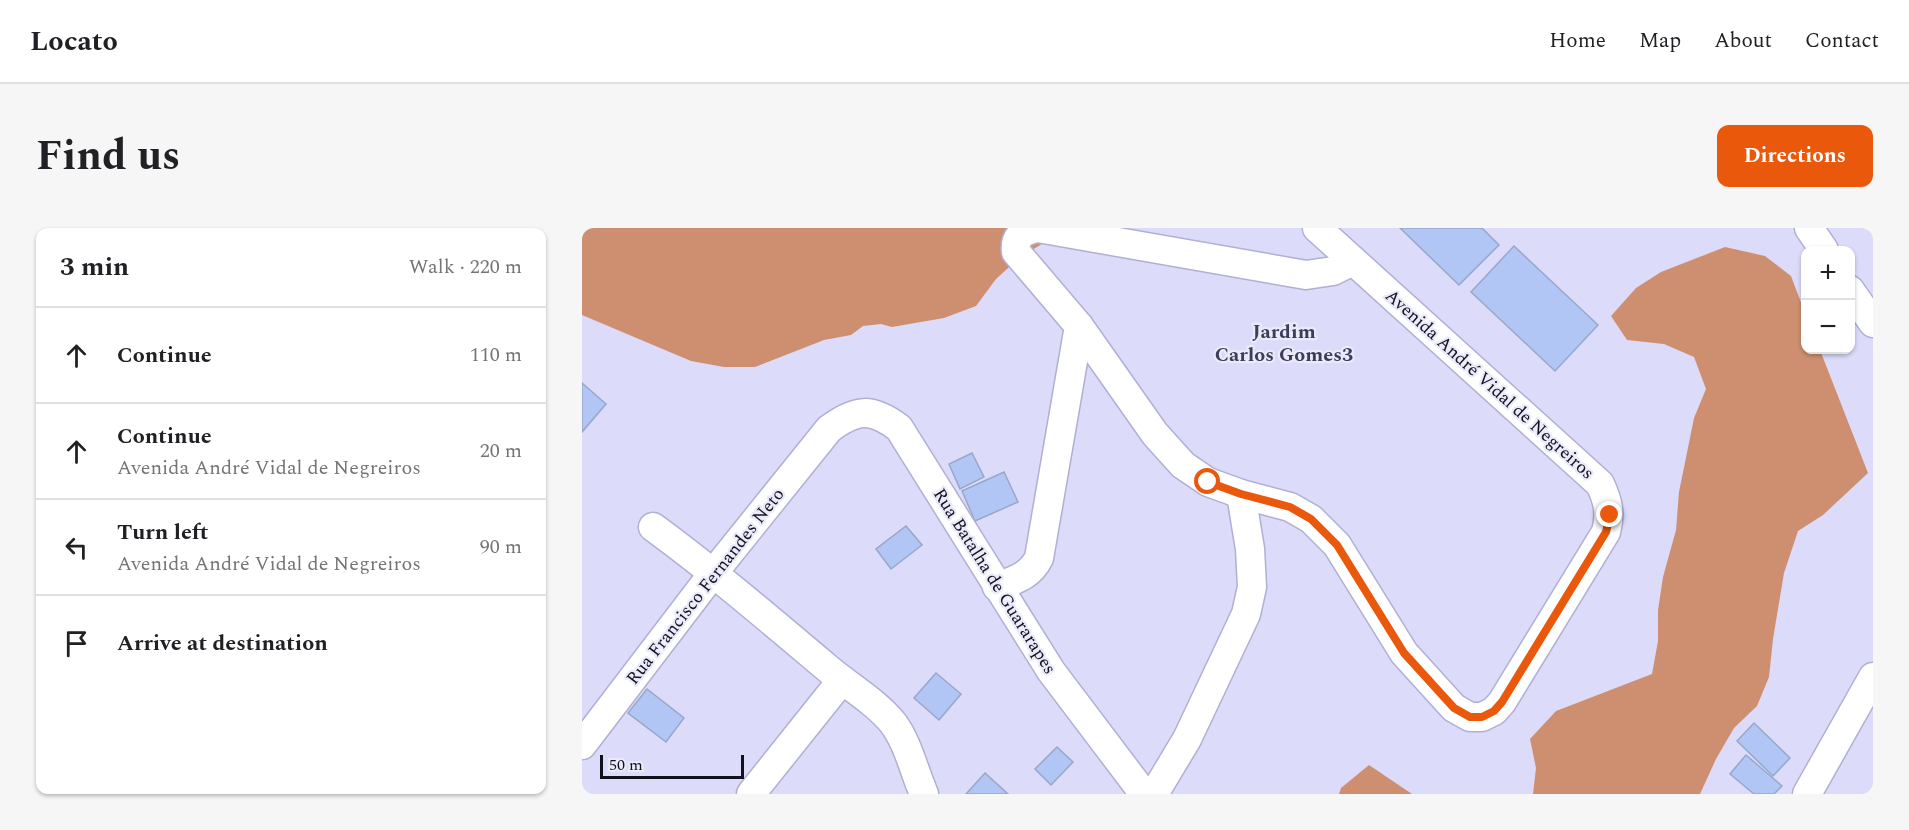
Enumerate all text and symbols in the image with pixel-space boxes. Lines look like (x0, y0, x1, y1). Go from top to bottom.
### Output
text: Locato (30, 20, 118, 63)
text: Home (1549, 25, 1606, 57)
text: Map (1639, 25, 1681, 57)
text: About (1714, 25, 1772, 57)
text: Contact (1805, 25, 1879, 57)
text: Find us (36, 125, 180, 188)
button: Directions (1717, 125, 1873, 187)
map controls (1801, 246, 1855, 354)
button: + (1801, 246, 1855, 300)
text: 3 min (60, 247, 129, 287)
text: Walk · 220 m (409, 252, 522, 282)
street label: Avenida André Vidal de Negreiros (1379, 283, 1600, 486)
button: − (1801, 300, 1855, 354)
district label: Jardim Carlos Gomes3 (1215, 317, 1353, 370)
icon: ahead (60, 339, 93, 372)
text: Continue (117, 339, 212, 372)
text: 110 m (470, 340, 522, 370)
text: Continue (117, 420, 212, 453)
icon: ahead (60, 435, 93, 468)
text: 20 m (480, 436, 522, 466)
text: Avenida André Vidal de Negreiros (117, 453, 421, 483)
route start (1194, 468, 1220, 494)
street label: Rua Francisco Fernandes Neto (620, 482, 791, 691)
street label: Rua Batalha de Guararapes (926, 483, 1063, 680)
route end (1596, 501, 1622, 527)
text: Turn left (117, 516, 209, 549)
icon: left (60, 531, 93, 564)
text: 90 m (480, 532, 522, 562)
text: Avenida André Vidal de Negreiros (117, 549, 421, 579)
icon: arrive (60, 627, 93, 660)
text: Arrive at destination (117, 627, 328, 660)
scale bar (600, 752, 744, 780)
text: 50 m (609, 753, 643, 777)

